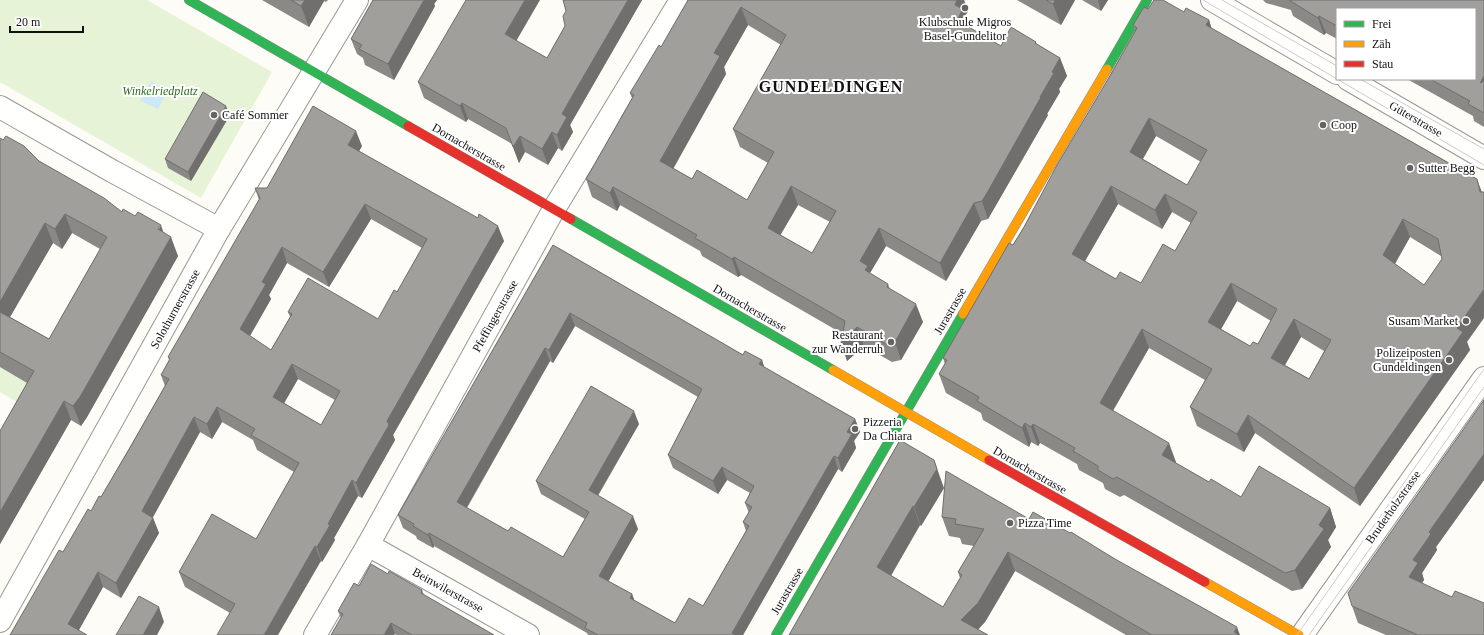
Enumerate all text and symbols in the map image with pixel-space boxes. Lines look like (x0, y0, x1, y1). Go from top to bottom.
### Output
marker: Klubschule Migros Basel-Gundelitor (960, 3, 970, 13)
scale bar (10, 8, 83, 34)
legend (1336, 8, 1476, 80)
text: 20 m (16, 15, 41, 29)
place label: Klubschule Migros Basel-Gundelitor (919, 15, 1011, 43)
text: Frei (1372, 17, 1392, 31)
text: Zäh (1372, 37, 1391, 51)
text: Stau (1372, 57, 1393, 71)
district label: GUNDELDINGEN (759, 78, 903, 95)
park label: Winkelriedplatz (122, 84, 198, 98)
street label: Güterstrasse (1387, 98, 1445, 140)
place label: Café Sommer (222, 108, 288, 122)
marker: Café Sommer (209, 110, 219, 120)
place label: Coop (1331, 118, 1357, 132)
street label: Dornacherstrasse (430, 120, 508, 174)
marker: Coop (1318, 120, 1328, 130)
place label: Sutter Begg (1418, 161, 1475, 175)
marker: Sutter Begg (1405, 163, 1415, 173)
street label: Solothurnerstrasse (147, 267, 203, 351)
street label: Pfeffingerstrasse (469, 277, 521, 355)
street label: Dornacherstrasse (711, 281, 789, 335)
street label: Jurastrasse (931, 285, 969, 337)
place label: Susam Market (1388, 314, 1459, 328)
marker: Susam Market (1461, 316, 1471, 326)
place label: Restaurant zur Wanderruh (812, 328, 884, 356)
marker: Restaurant zur Wanderruh (886, 337, 896, 347)
place label: Polizeiposten Gundeldingen (1373, 346, 1441, 374)
marker: Polizeiposten Gundeldingen (1444, 355, 1454, 365)
place label: Pizzeria Da Chiara (863, 415, 913, 443)
marker: Pizzeria Da Chiara (850, 424, 860, 434)
street label: Dornacherstrasse (991, 443, 1069, 497)
street label: Bruderholzstrasse (1363, 468, 1423, 546)
place label: Pizza Time (1018, 516, 1072, 530)
marker: Pizza Time (1005, 518, 1015, 528)
street label: Beinwilerstrasse (410, 565, 486, 615)
street label: Jurastrasse (768, 565, 806, 617)

